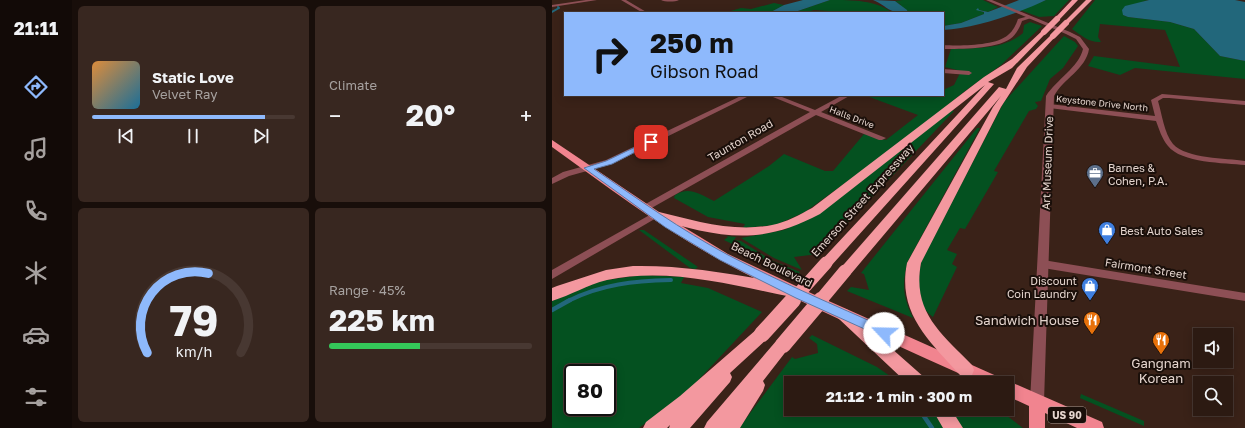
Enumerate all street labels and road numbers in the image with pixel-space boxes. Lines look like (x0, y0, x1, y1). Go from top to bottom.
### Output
street label: Keystone Drive North (1055, 93, 1149, 113)
street label: Halls Drive (828, 103, 876, 131)
street label: Taunton Road (705, 116, 775, 164)
street label: Art Museum Drive (1039, 116, 1055, 210)
street label: Emerson Street Expressway (808, 141, 916, 259)
street label: Beach Boulevard (729, 239, 815, 289)
street label: Fairmont Street (1104, 255, 1188, 281)
road number: US 90 (1048, 407, 1086, 423)

